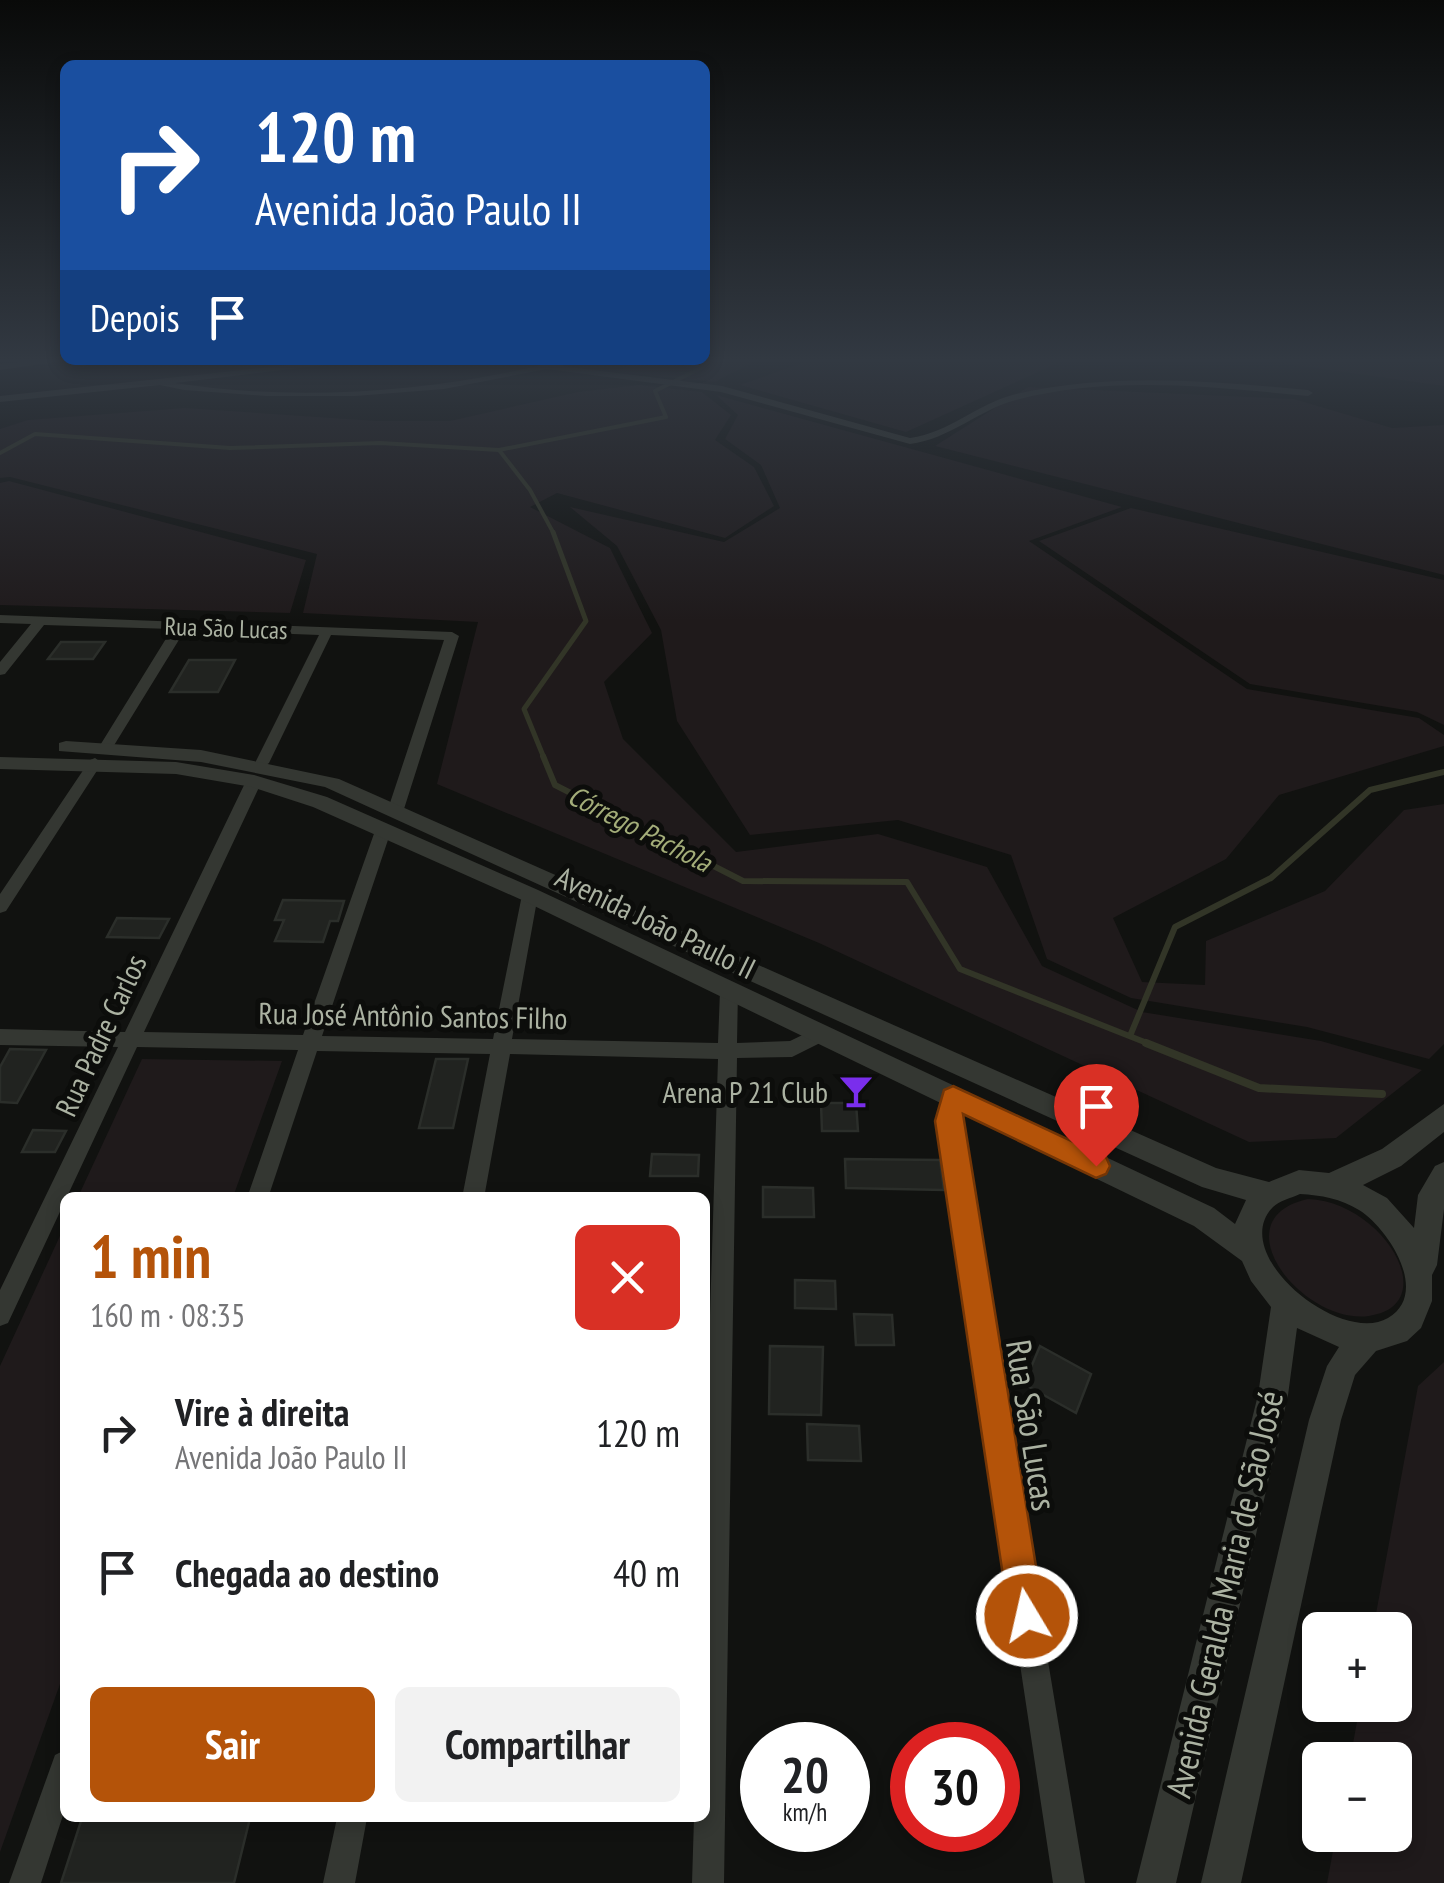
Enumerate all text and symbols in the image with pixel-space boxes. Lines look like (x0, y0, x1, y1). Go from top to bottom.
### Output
text: 120 m (255, 91, 416, 181)
icon: right (90, 100, 220, 230)
text: Avenida João Paulo II (255, 179, 582, 237)
icon: arrive (200, 290, 255, 345)
text: Depois (90, 293, 180, 342)
street label: Rua São Lucas (164, 610, 288, 646)
water label: Córrego Pachola (562, 776, 720, 881)
street label: Avenida João Paulo II (550, 857, 762, 987)
street label: Rua Padre Carlos (46, 948, 154, 1122)
street label: Rua José Antônio Santos Filho (258, 993, 568, 1037)
pin (1054, 1064, 1139, 1167)
place label: Arena P 21 Club (663, 1072, 828, 1111)
bar icon: Arena P 21 Club (837, 1072, 875, 1110)
icon: arrive (1069, 1079, 1124, 1134)
text: 1 min (90, 1217, 211, 1295)
button: close (575, 1225, 680, 1330)
text: 160 m · 08:35 (90, 1294, 245, 1336)
street label: Rua São Lucas (996, 1336, 1068, 1514)
street label: Avenida Geralda Maria de São José (1155, 1386, 1293, 1802)
text: Vire à direita (175, 1387, 350, 1436)
icon: right (90, 1405, 145, 1460)
text: 120 m (596, 1408, 680, 1457)
text: Avenida João Paulo II (175, 1436, 407, 1478)
icon: arrive (90, 1545, 145, 1600)
text: Chegada ao destino (175, 1548, 439, 1597)
text: 40 m (613, 1548, 680, 1597)
position arrow (975, 1564, 1079, 1668)
map controls (1302, 1612, 1412, 1852)
button: + (1302, 1612, 1412, 1722)
button: Sair (90, 1687, 375, 1802)
button: Compartilhar (395, 1687, 680, 1802)
speed limit sign: 30 (890, 1722, 1020, 1852)
text: 20 (781, 1742, 829, 1807)
button: − (1302, 1742, 1412, 1852)
text: km/h (783, 1796, 827, 1828)

